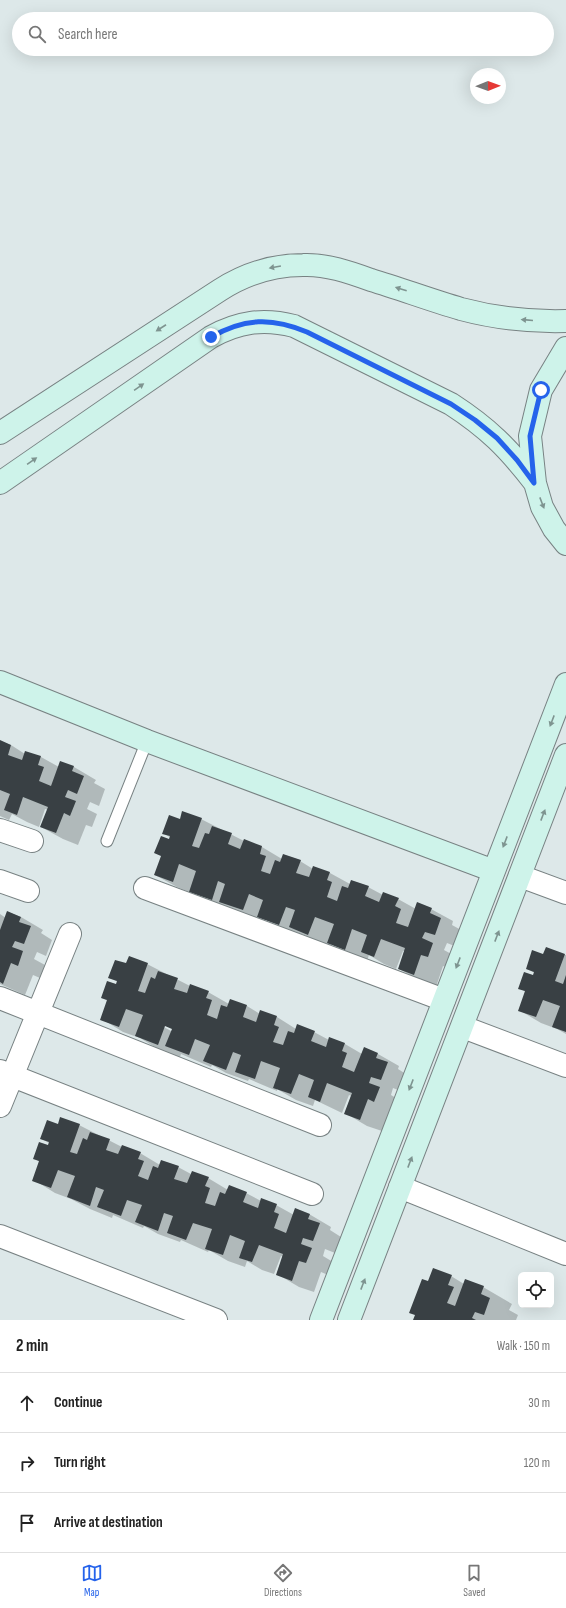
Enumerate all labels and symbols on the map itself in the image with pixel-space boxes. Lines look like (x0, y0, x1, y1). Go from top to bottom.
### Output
north arrow (470, 68, 506, 104)
one-way arrow (269, 265, 281, 271)
one-way arrow (395, 286, 407, 292)
one-way arrow (521, 317, 533, 323)
one-way arrow (156, 324, 166, 332)
route end (202, 328, 220, 346)
route start (532, 381, 550, 399)
one-way arrow (134, 383, 144, 391)
one-way arrow (27, 457, 37, 465)
one-way arrow (539, 498, 545, 510)
one-way arrow (548, 715, 554, 727)
one-way arrow (541, 808, 547, 820)
one-way arrow (502, 837, 508, 849)
one-way arrow (494, 930, 500, 942)
one-way arrow (455, 958, 461, 969)
one-way arrow (408, 1079, 414, 1091)
one-way arrow (407, 1157, 413, 1168)
one-way arrow (361, 1277, 367, 1289)

